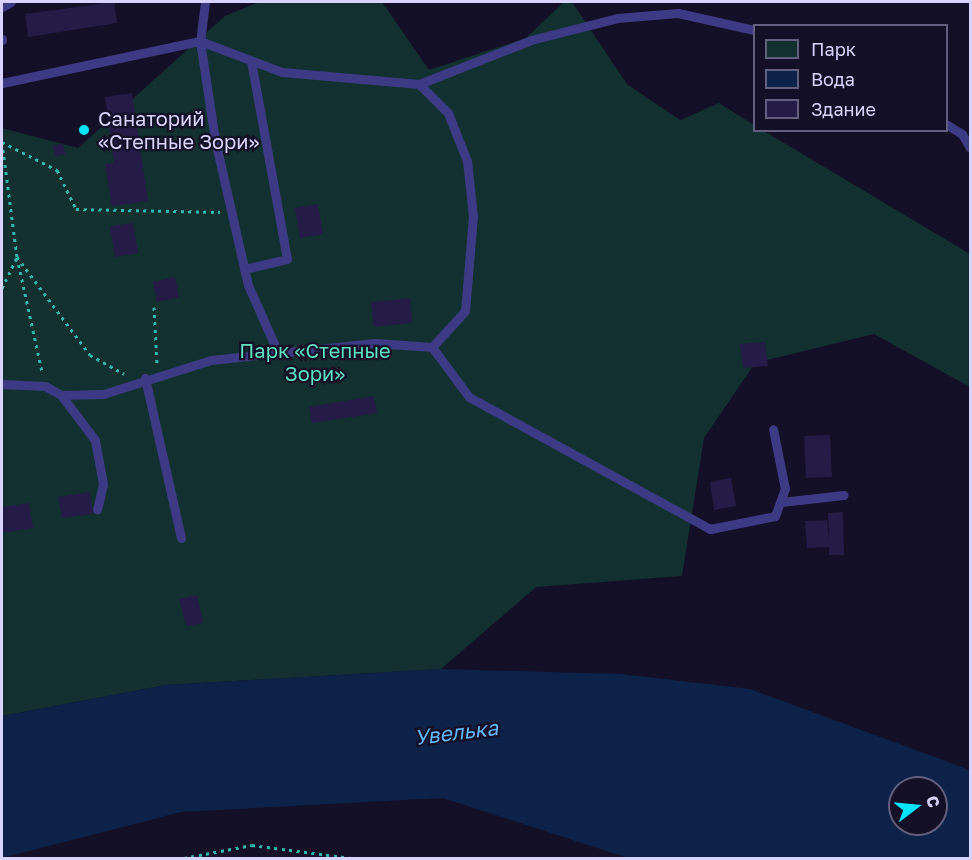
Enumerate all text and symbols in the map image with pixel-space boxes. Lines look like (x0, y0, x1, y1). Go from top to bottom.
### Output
legend (753, 24, 948, 132)
text: Парк (811, 38, 856, 60)
text: Вода (811, 68, 855, 90)
text: Здание (811, 98, 876, 120)
place label: Санаторий «Степные Зори» (98, 106, 259, 153)
marker: Санаторий «Степные Зори» (75, 121, 93, 139)
park label: Парк «Степные Зори» (239, 338, 391, 385)
water label: Увелька (413, 714, 499, 750)
north arrow (888, 776, 948, 836)
text: С (922, 793, 945, 810)

